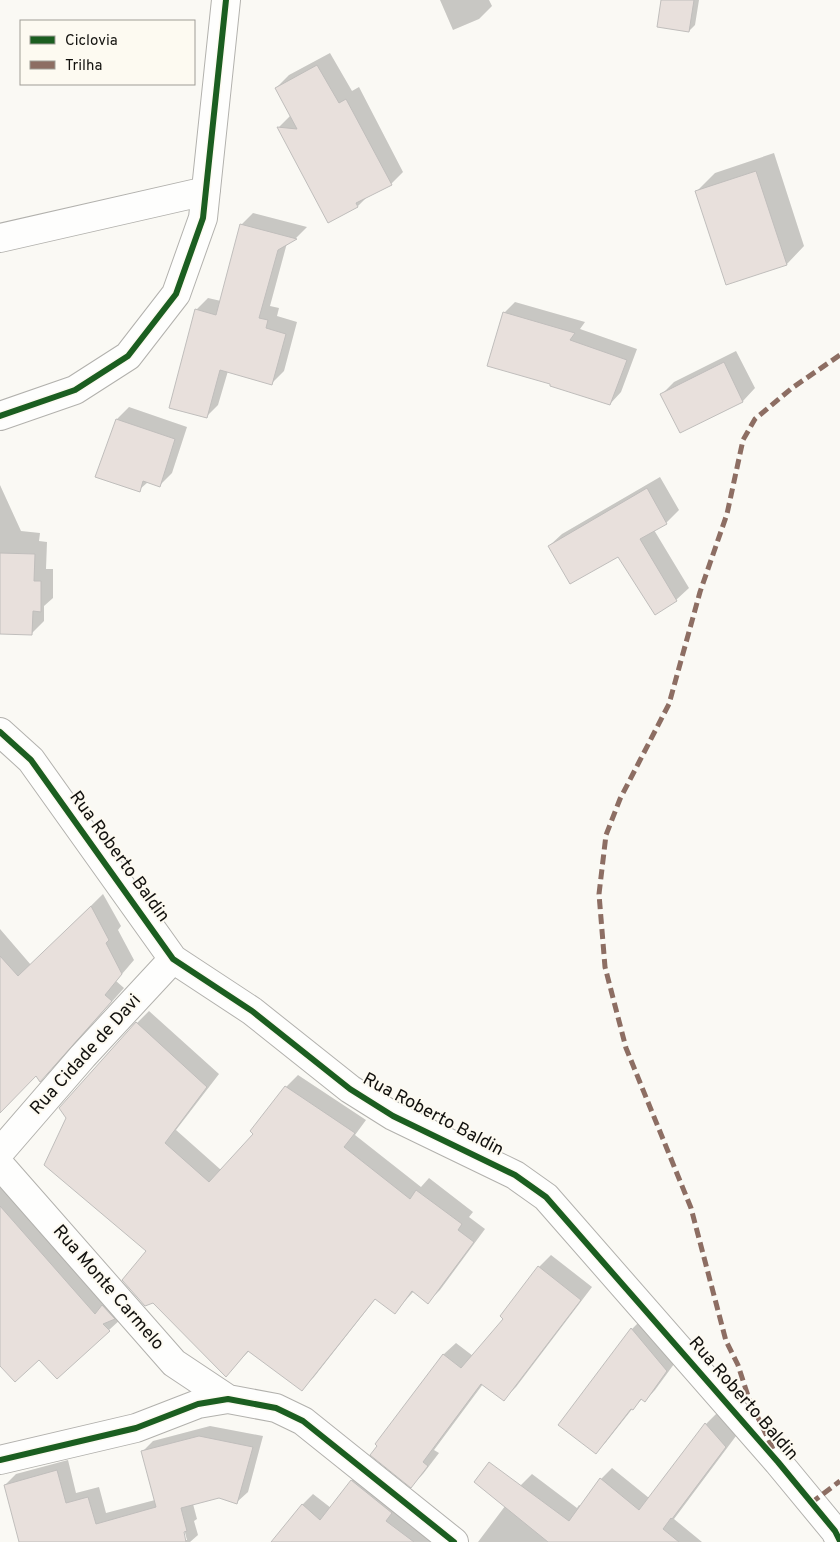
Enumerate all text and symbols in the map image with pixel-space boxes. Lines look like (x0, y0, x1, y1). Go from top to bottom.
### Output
legend (20, 20, 195, 85)
text: Ciclovia (65, 32, 118, 51)
text: Trilha (65, 57, 102, 76)
street label: Rua Roberto Baldin (64, 787, 174, 927)
street label: Rua Cidade de Davi (26, 990, 146, 1120)
street label: Rua Roberto Baldin (358, 1068, 508, 1162)
street label: Rua Monte Carmelo (47, 1221, 169, 1355)
street label: Rua Roberto Baldin (683, 1332, 803, 1466)

